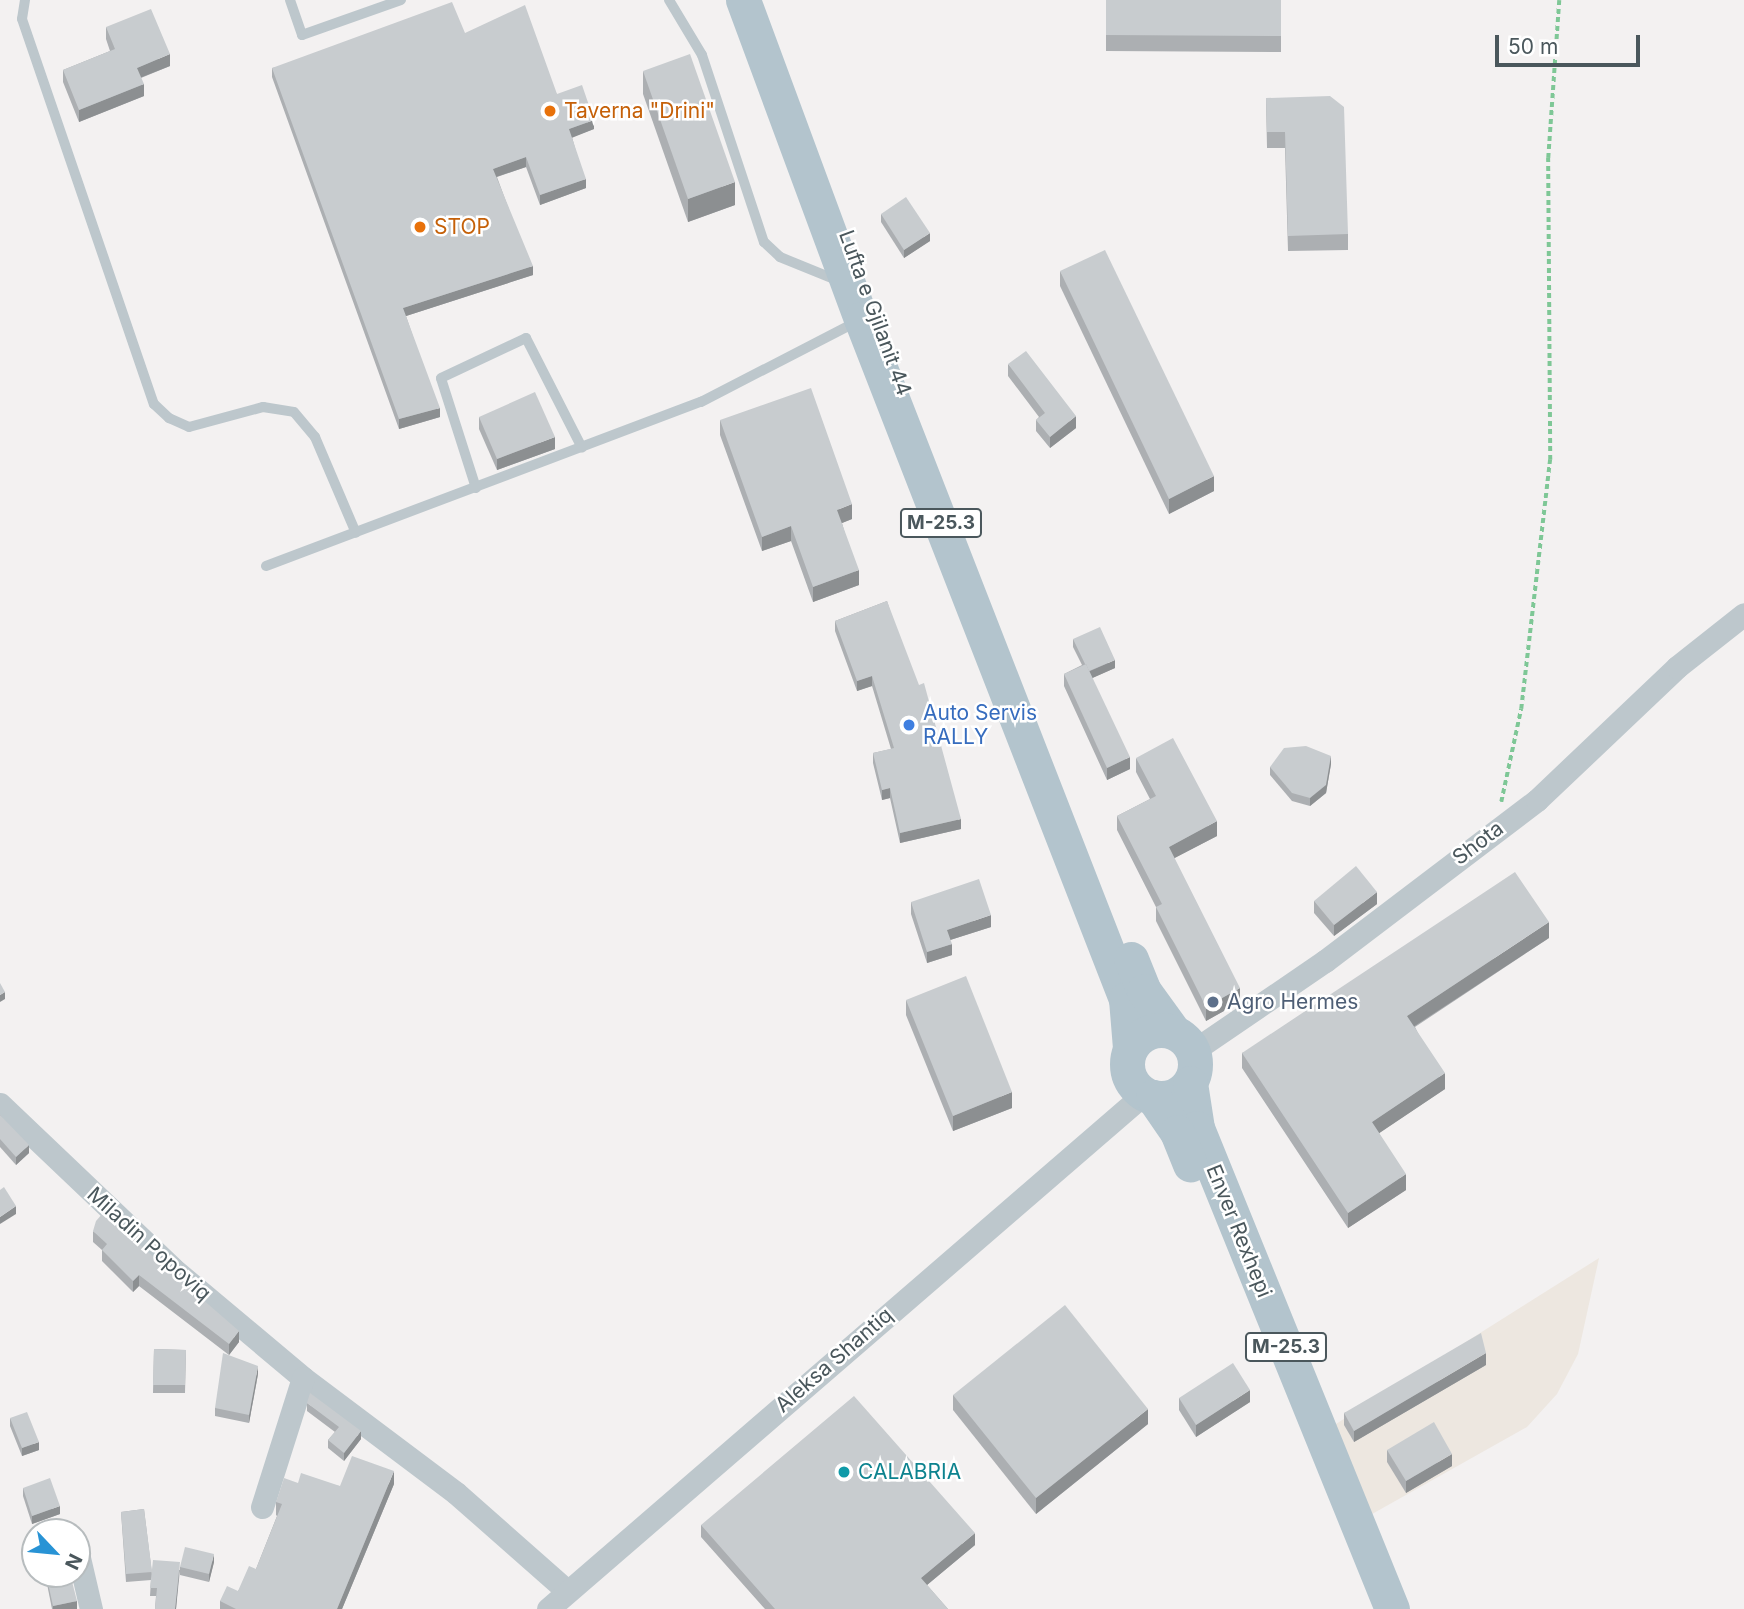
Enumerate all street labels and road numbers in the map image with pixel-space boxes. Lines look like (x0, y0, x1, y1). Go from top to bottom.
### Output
street label: Lufta e Gjilanit 44 (833, 227, 917, 399)
road number: M-25.3 (899, 508, 983, 538)
street label: Shota (1448, 816, 1508, 870)
street label: Enver Rexhepi (1201, 1161, 1277, 1301)
street label: Miladin Popoviq (82, 1182, 216, 1306)
street label: Aleksa Shantiq (770, 1302, 898, 1418)
road number: M-25.3 (1244, 1331, 1328, 1362)

